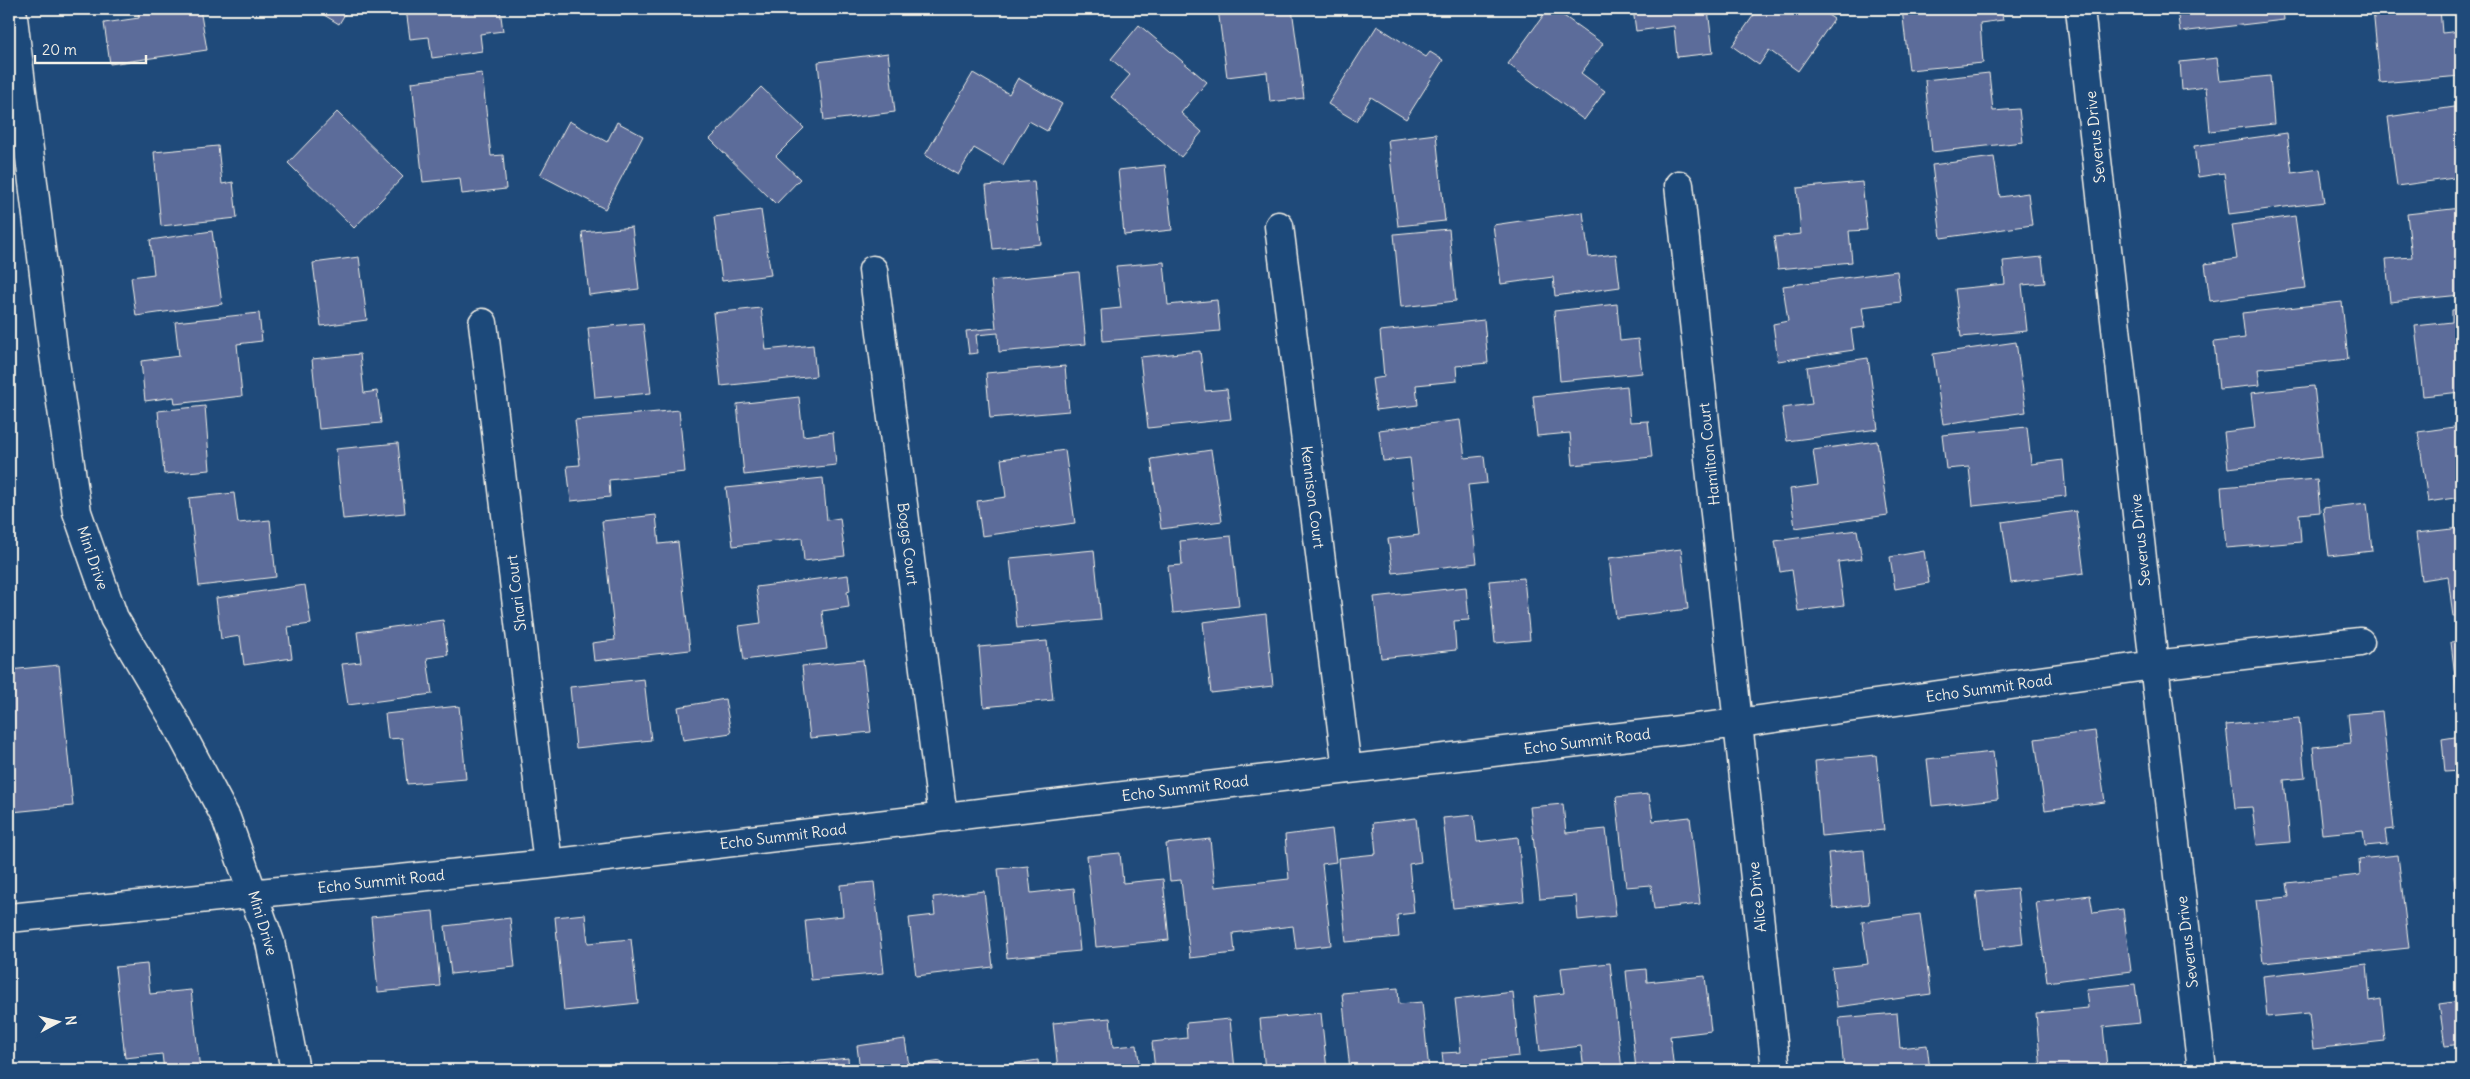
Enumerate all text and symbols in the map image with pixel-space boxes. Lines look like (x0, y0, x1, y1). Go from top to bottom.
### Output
scale bar (35, 32, 146, 64)
text: 20 m (42, 40, 77, 59)
street label: Severus Drive (2081, 90, 2109, 184)
street label: Hamilton Court (1694, 402, 1724, 506)
street label: Kennison Court (1297, 445, 1329, 549)
street label: Severus Drive (2126, 493, 2154, 587)
street label: Boggs Court (893, 501, 923, 587)
street label: Mini Drive (73, 523, 113, 593)
street label: Shari Court (502, 554, 530, 632)
street label: Echo Summit Road (1925, 670, 2054, 706)
street label: Echo Summit Road (1523, 724, 1652, 758)
street label: Echo Summit Road (1121, 771, 1250, 805)
street label: Echo Summit Road (719, 819, 848, 853)
street label: Alice Drive (1744, 861, 1770, 933)
street label: Echo Summit Road (317, 865, 446, 897)
street label: Mini Drive (244, 888, 282, 958)
street label: Severus Drive (2172, 895, 2202, 989)
north arrow (32, 996, 82, 1046)
text: N (61, 1015, 80, 1026)

